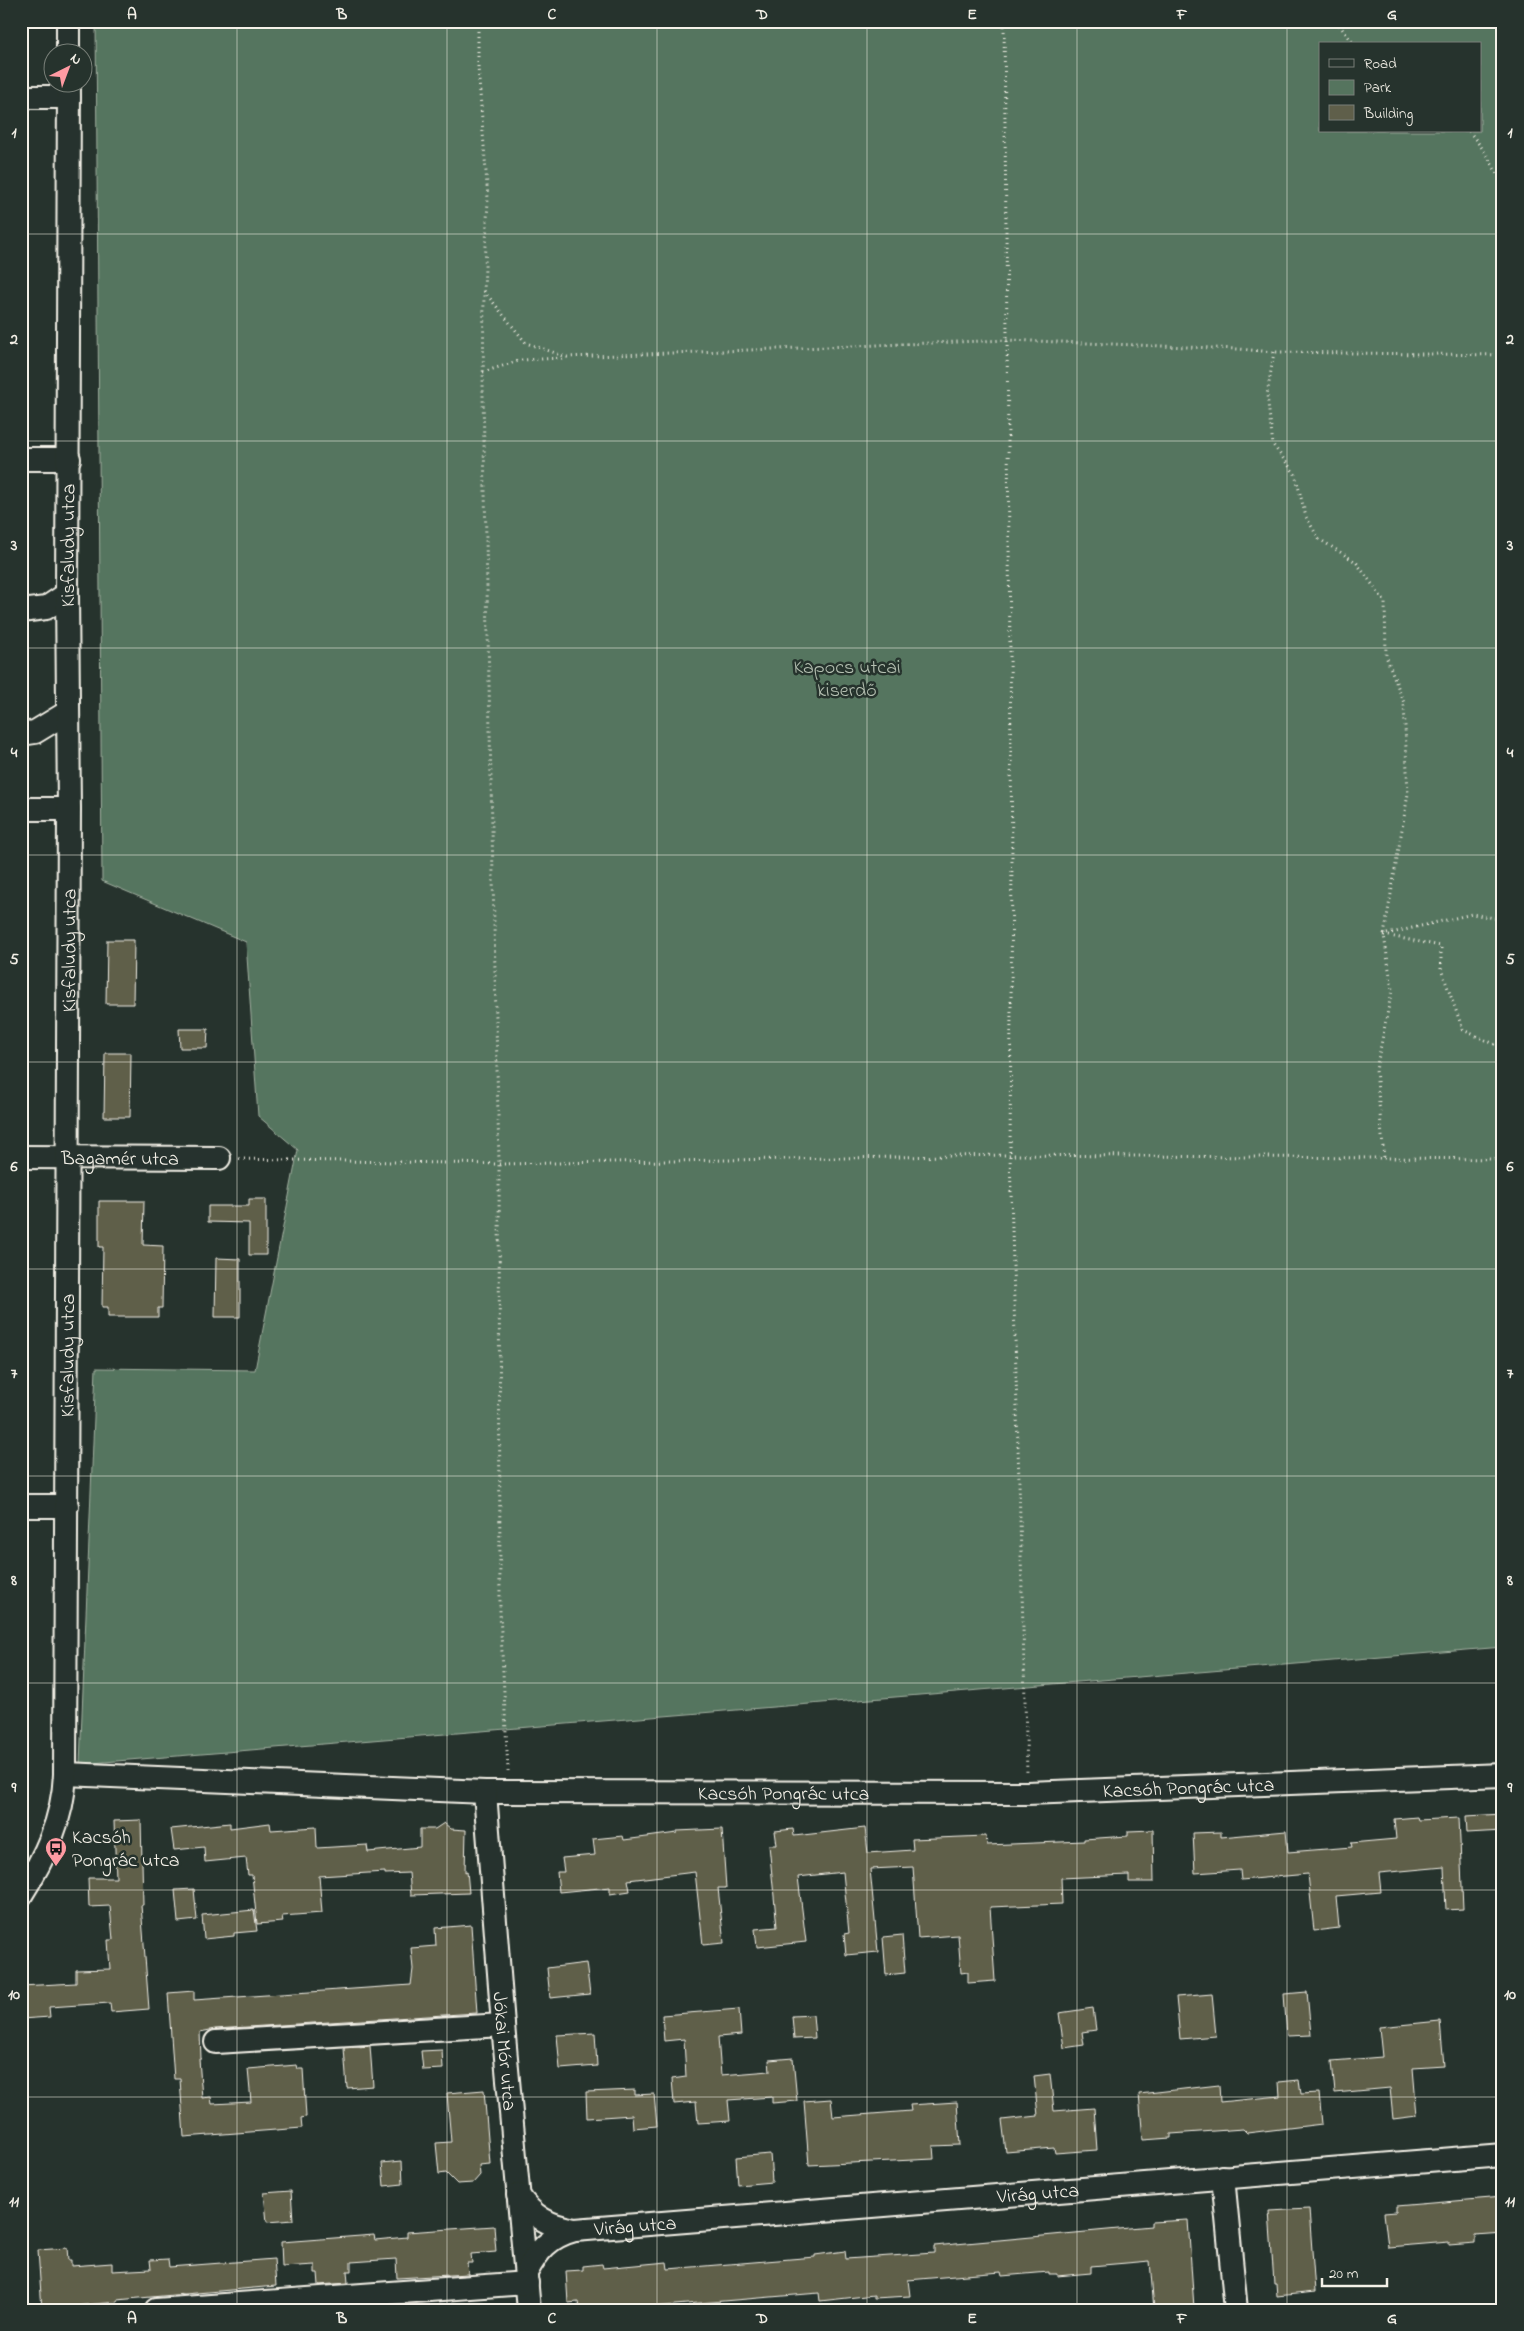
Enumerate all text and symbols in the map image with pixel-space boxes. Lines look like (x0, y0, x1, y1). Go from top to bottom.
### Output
text: A (127, 3, 137, 27)
text: B (336, 3, 348, 27)
text: C (548, 3, 557, 27)
text: D (755, 3, 768, 27)
text: E (967, 3, 977, 27)
text: F (1176, 3, 1188, 27)
text: G (1387, 3, 1397, 27)
north arrow (42, 42, 92, 92)
legend (1319, 42, 1482, 132)
text: N (65, 48, 86, 70)
text: Road (1364, 53, 1397, 75)
text: Park (1364, 77, 1392, 99)
text: Building (1363, 103, 1413, 126)
text: 1 (11, 121, 17, 145)
text: 1 (1507, 121, 1513, 145)
text: 2 (9, 328, 18, 352)
text: 2 (1505, 328, 1514, 352)
street label: Kisfaludy utca (55, 484, 84, 607)
text: 3 (10, 534, 18, 558)
text: 3 (1506, 534, 1514, 558)
park label: Kapocs utcai kiserdő (793, 654, 901, 706)
text: 4 (10, 741, 18, 765)
text: 4 (1506, 741, 1514, 765)
street label: Kisfaludy utca (56, 888, 86, 1012)
text: 5 (9, 948, 19, 972)
text: 5 (1505, 948, 1515, 972)
street label: Bagamér utca (60, 1145, 179, 1175)
text: 6 (9, 1155, 18, 1179)
text: 6 (1505, 1155, 1514, 1179)
street label: Kisfaludy utca (54, 1293, 84, 1417)
text: 7 (11, 1362, 18, 1386)
text: 7 (1507, 1362, 1514, 1386)
text: 8 (10, 1569, 17, 1593)
text: 8 (1506, 1569, 1513, 1593)
street label: Kacsóh Pongrác utca (1102, 1772, 1275, 1807)
text: 9 (11, 1776, 17, 1800)
text: 9 (1507, 1776, 1513, 1800)
street label: Kacsóh Pongrác utca (698, 1780, 869, 1811)
place label: Kacsóh Pongrác utca (72, 1824, 180, 1877)
bus stop icon: Kacsóh Pongrác utca (44, 1836, 68, 1867)
text: 10 (8, 1983, 20, 2007)
text: 10 (1504, 1983, 1516, 2007)
street label: Jókai Mór utca (483, 1991, 523, 2112)
street label: Virág utca (995, 2177, 1080, 2213)
text: 11 (9, 2190, 20, 2214)
text: 11 (1505, 2190, 1516, 2214)
street label: Virág utca (592, 2210, 678, 2245)
scale bar (1322, 2256, 1386, 2288)
text: 20 m (1329, 2263, 1359, 2285)
text: A (127, 2307, 137, 2331)
text: B (336, 2307, 348, 2331)
text: C (548, 2307, 557, 2331)
text: D (755, 2307, 768, 2331)
text: E (967, 2307, 977, 2331)
text: F (1176, 2307, 1188, 2331)
text: G (1387, 2307, 1397, 2331)

